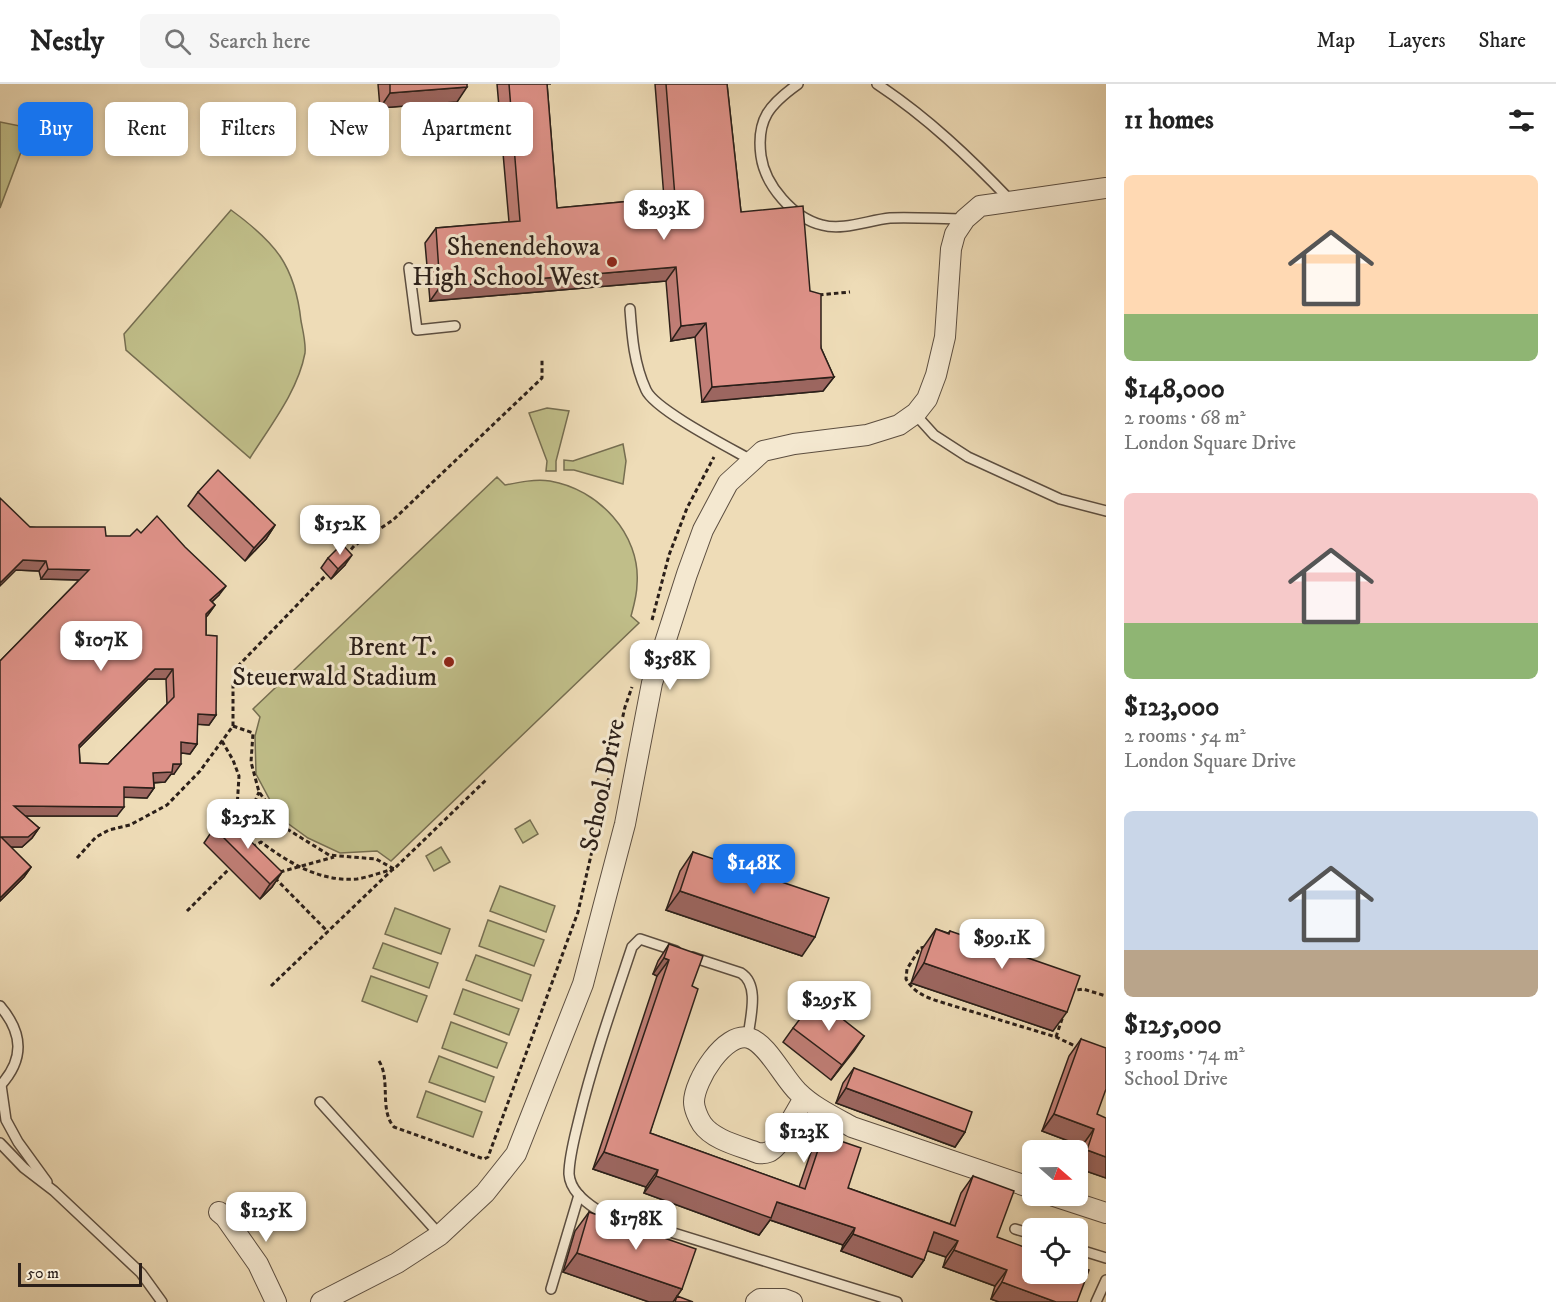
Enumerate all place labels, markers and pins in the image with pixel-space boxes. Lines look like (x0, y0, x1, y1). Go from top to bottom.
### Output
pin: $293K (622, 190, 706, 241)
place label: Shenendehowa High School West (412, 231, 600, 294)
marker: Shenendehowa High School West (605, 255, 619, 269)
pin: $152K (298, 505, 382, 556)
pin: $107K (59, 621, 143, 672)
place label: Brent T. Steuerwald Stadium (232, 631, 437, 694)
pin: $358K (628, 640, 712, 691)
marker: Brent T. Steuerwald Stadium (442, 655, 456, 669)
pin: $252K (206, 799, 290, 850)
pin: $148K (712, 844, 796, 895)
pin: $99.1K (953, 919, 1051, 970)
pin: $295K (787, 981, 871, 1032)
pin: $123K (762, 1113, 846, 1164)
pin: $125K (224, 1192, 308, 1243)
pin: $178K (594, 1200, 678, 1251)

